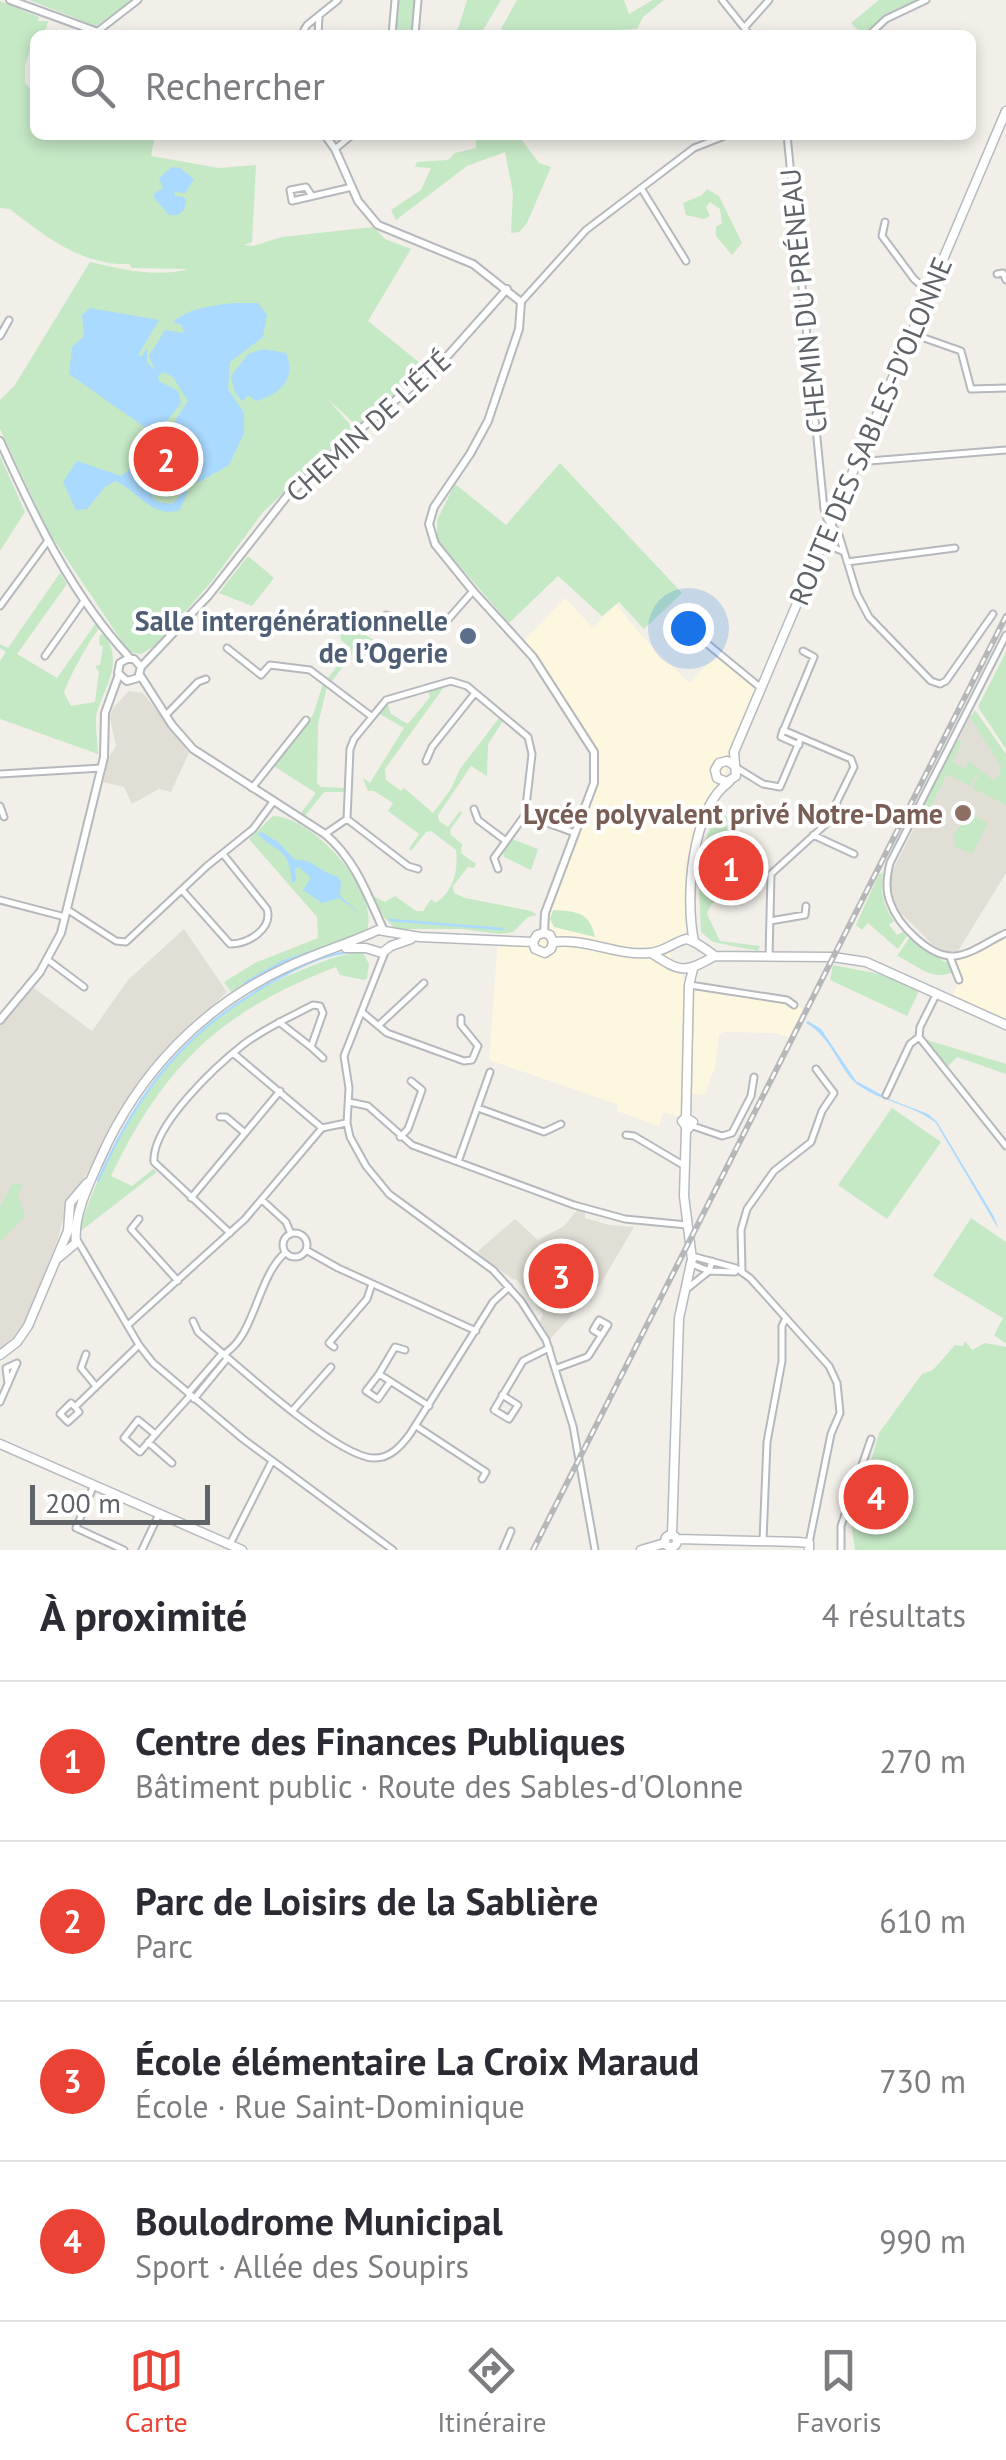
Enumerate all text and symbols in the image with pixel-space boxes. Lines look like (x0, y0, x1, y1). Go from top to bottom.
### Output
search box (30, 30, 976, 140)
icon: search (65, 58, 120, 113)
text: Rechercher (145, 61, 325, 110)
street label: CHEMIN DU PRÉNEAU (771, 167, 835, 435)
street label: ROUTE DES SABLES-D'OLONNE (780, 251, 960, 611)
street label: CHEMIN DE L'ÉTÉ (278, 342, 458, 510)
pin: 2 (134, 422, 198, 496)
place label: Salle intergénérationnelle de l’Ogerie (135, 602, 448, 671)
your location (663, 603, 714, 654)
marker: Salle intergénérationnelle de l’Ogerie (457, 625, 479, 647)
place label: Lycée polyvalent privé Notre-Dame (523, 795, 943, 832)
marker: Lycée polyvalent privé Notre-Dame (952, 802, 974, 824)
pin: 1 (698, 830, 764, 906)
pin: 3 (528, 1238, 594, 1314)
pin: 4 (844, 1460, 908, 1534)
scale bar (30, 1480, 210, 1524)
text: 200 m (45, 1484, 121, 1521)
text: À proximité (40, 1588, 247, 1643)
text: 4 résultats (822, 1594, 966, 1636)
text: Centre des Finances Publiques (135, 1716, 625, 1765)
text: 1 (63, 1740, 82, 1782)
text: 270 m (879, 1740, 966, 1782)
text: Bâtiment public · Route des Sables-d'Olonne (135, 1765, 743, 1807)
text: Parc de Loisirs de la Sablière (135, 1876, 598, 1925)
text: 2 (63, 1900, 82, 1942)
text: 610 m (879, 1900, 966, 1942)
text: Parc (135, 1925, 193, 1967)
text: École élémentaire La Croix Maraud (135, 2036, 699, 2085)
text: 3 (63, 2060, 82, 2102)
text: 730 m (879, 2060, 966, 2102)
text: École · Rue Saint-Dominique (135, 2085, 525, 2127)
text: Boulodrome Municipal (135, 2196, 503, 2245)
text: 4 (63, 2220, 82, 2262)
text: 990 m (879, 2220, 966, 2262)
text: Sport · Allée des Soupirs (135, 2245, 469, 2287)
tab: Carte (125, 2343, 188, 2440)
tab: Itinéraire (437, 2343, 547, 2440)
tab: Favoris (796, 2343, 881, 2440)

